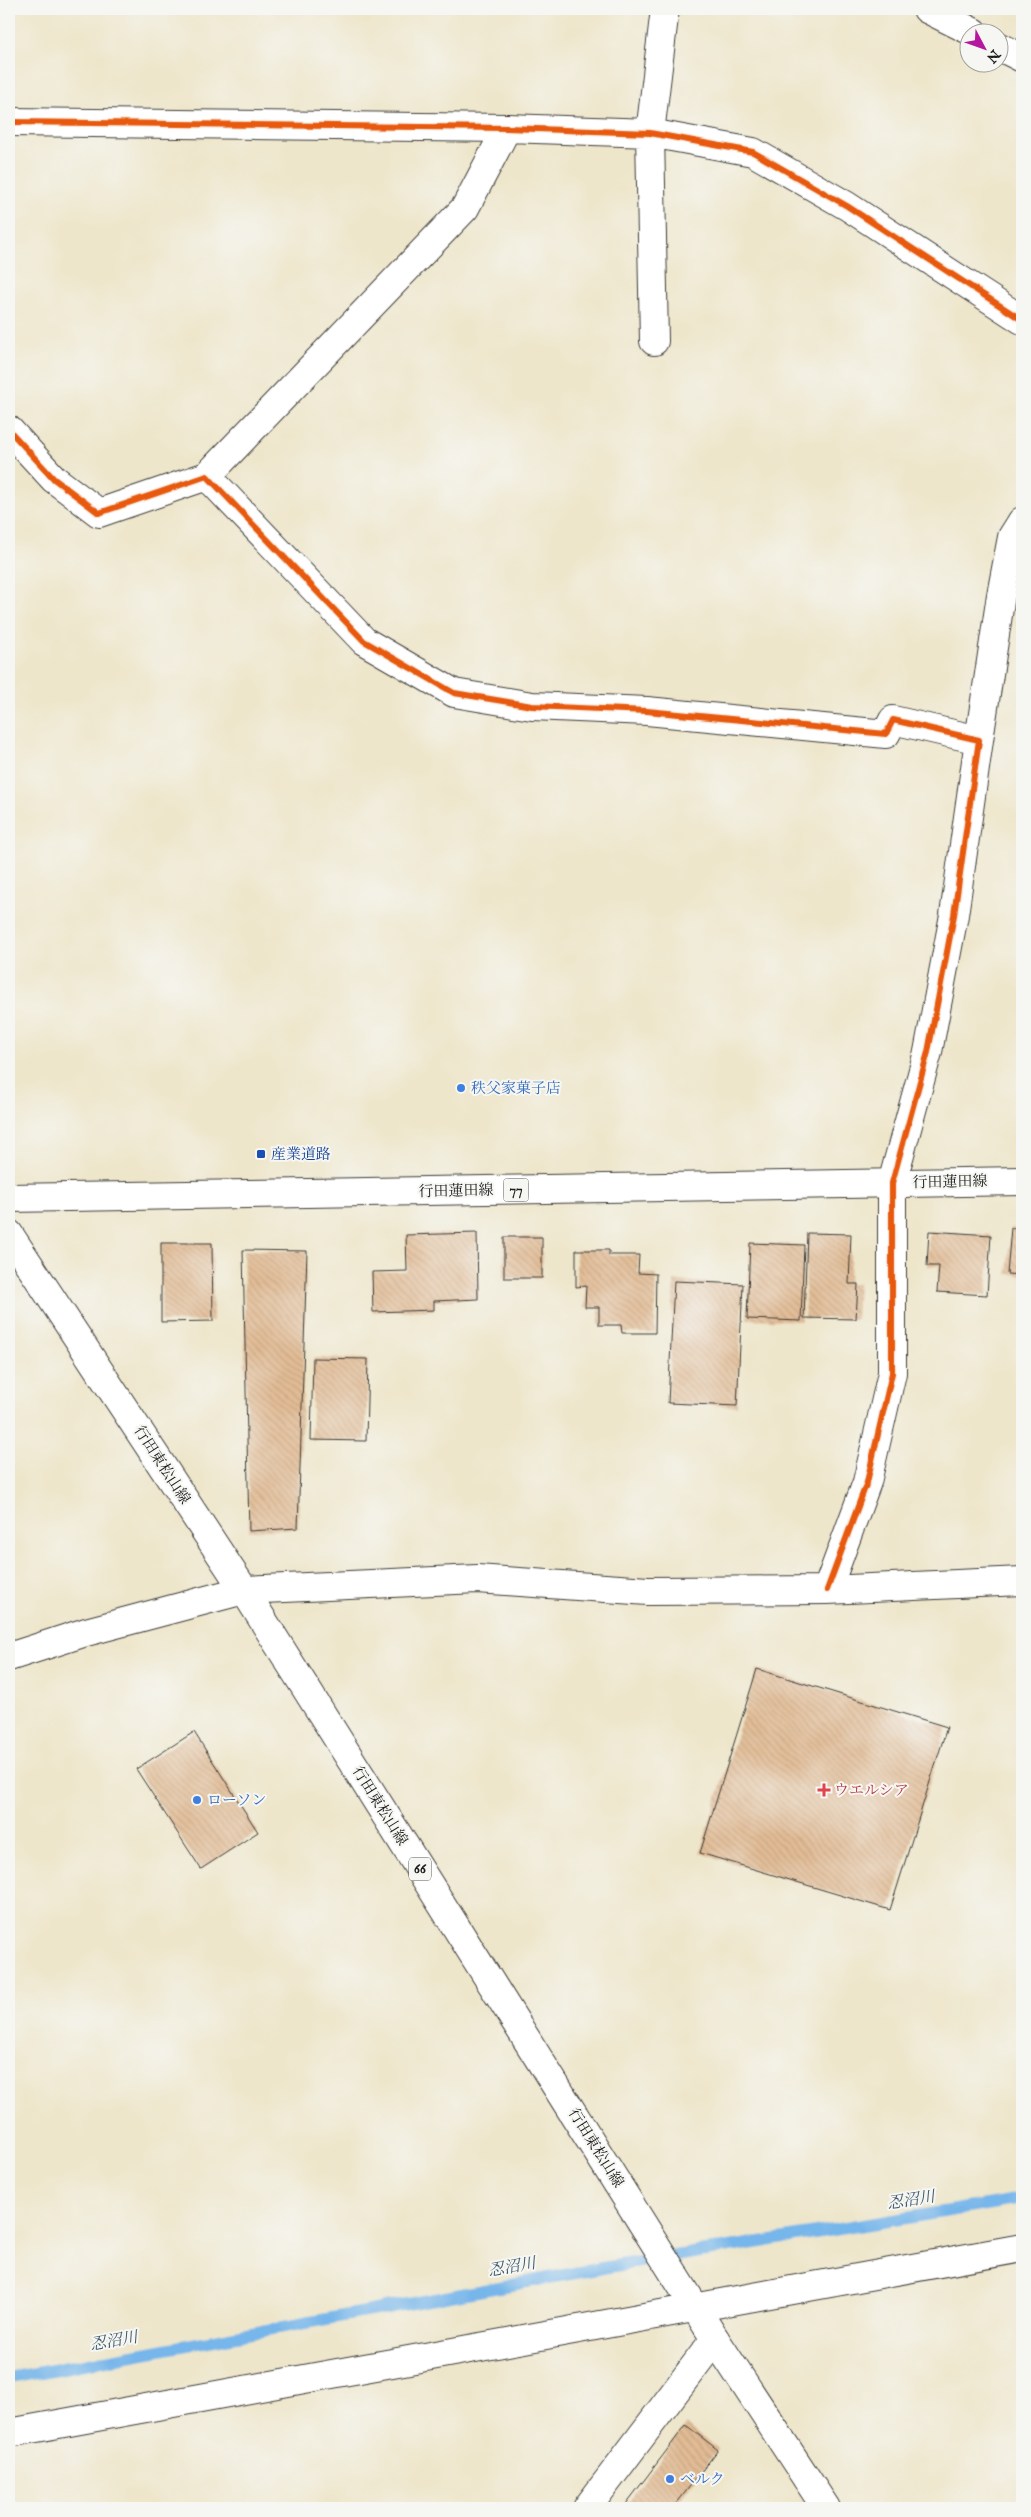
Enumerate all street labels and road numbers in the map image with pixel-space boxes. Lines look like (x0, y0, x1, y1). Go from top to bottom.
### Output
street label: 行田蓮田線 (912, 1172, 988, 1192)
road number: 77 (504, 1178, 528, 1202)
street label: 行田蓮田線 (418, 1181, 494, 1201)
street label: 行田東松山線 (130, 1422, 194, 1508)
street label: 行田東松山線 (348, 1763, 412, 1849)
road number: 66 (409, 1858, 431, 1880)
street label: 行田東松山線 (564, 2105, 628, 2191)

